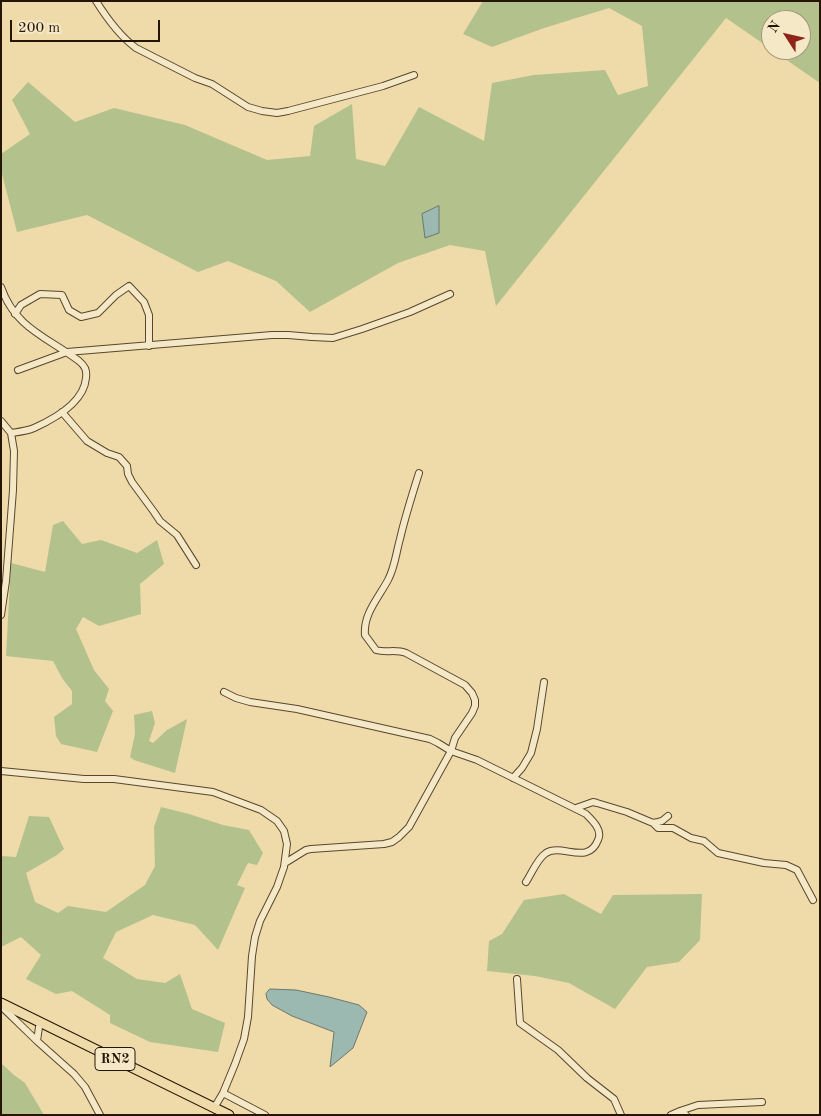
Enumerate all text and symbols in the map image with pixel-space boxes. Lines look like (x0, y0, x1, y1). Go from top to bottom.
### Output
scale bar (12, 10, 162, 42)
north arrow (761, 10, 811, 60)
text: N (766, 19, 783, 35)
text: 200 m (18, 21, 60, 36)
road number: RN2 (95, 1048, 135, 1070)

